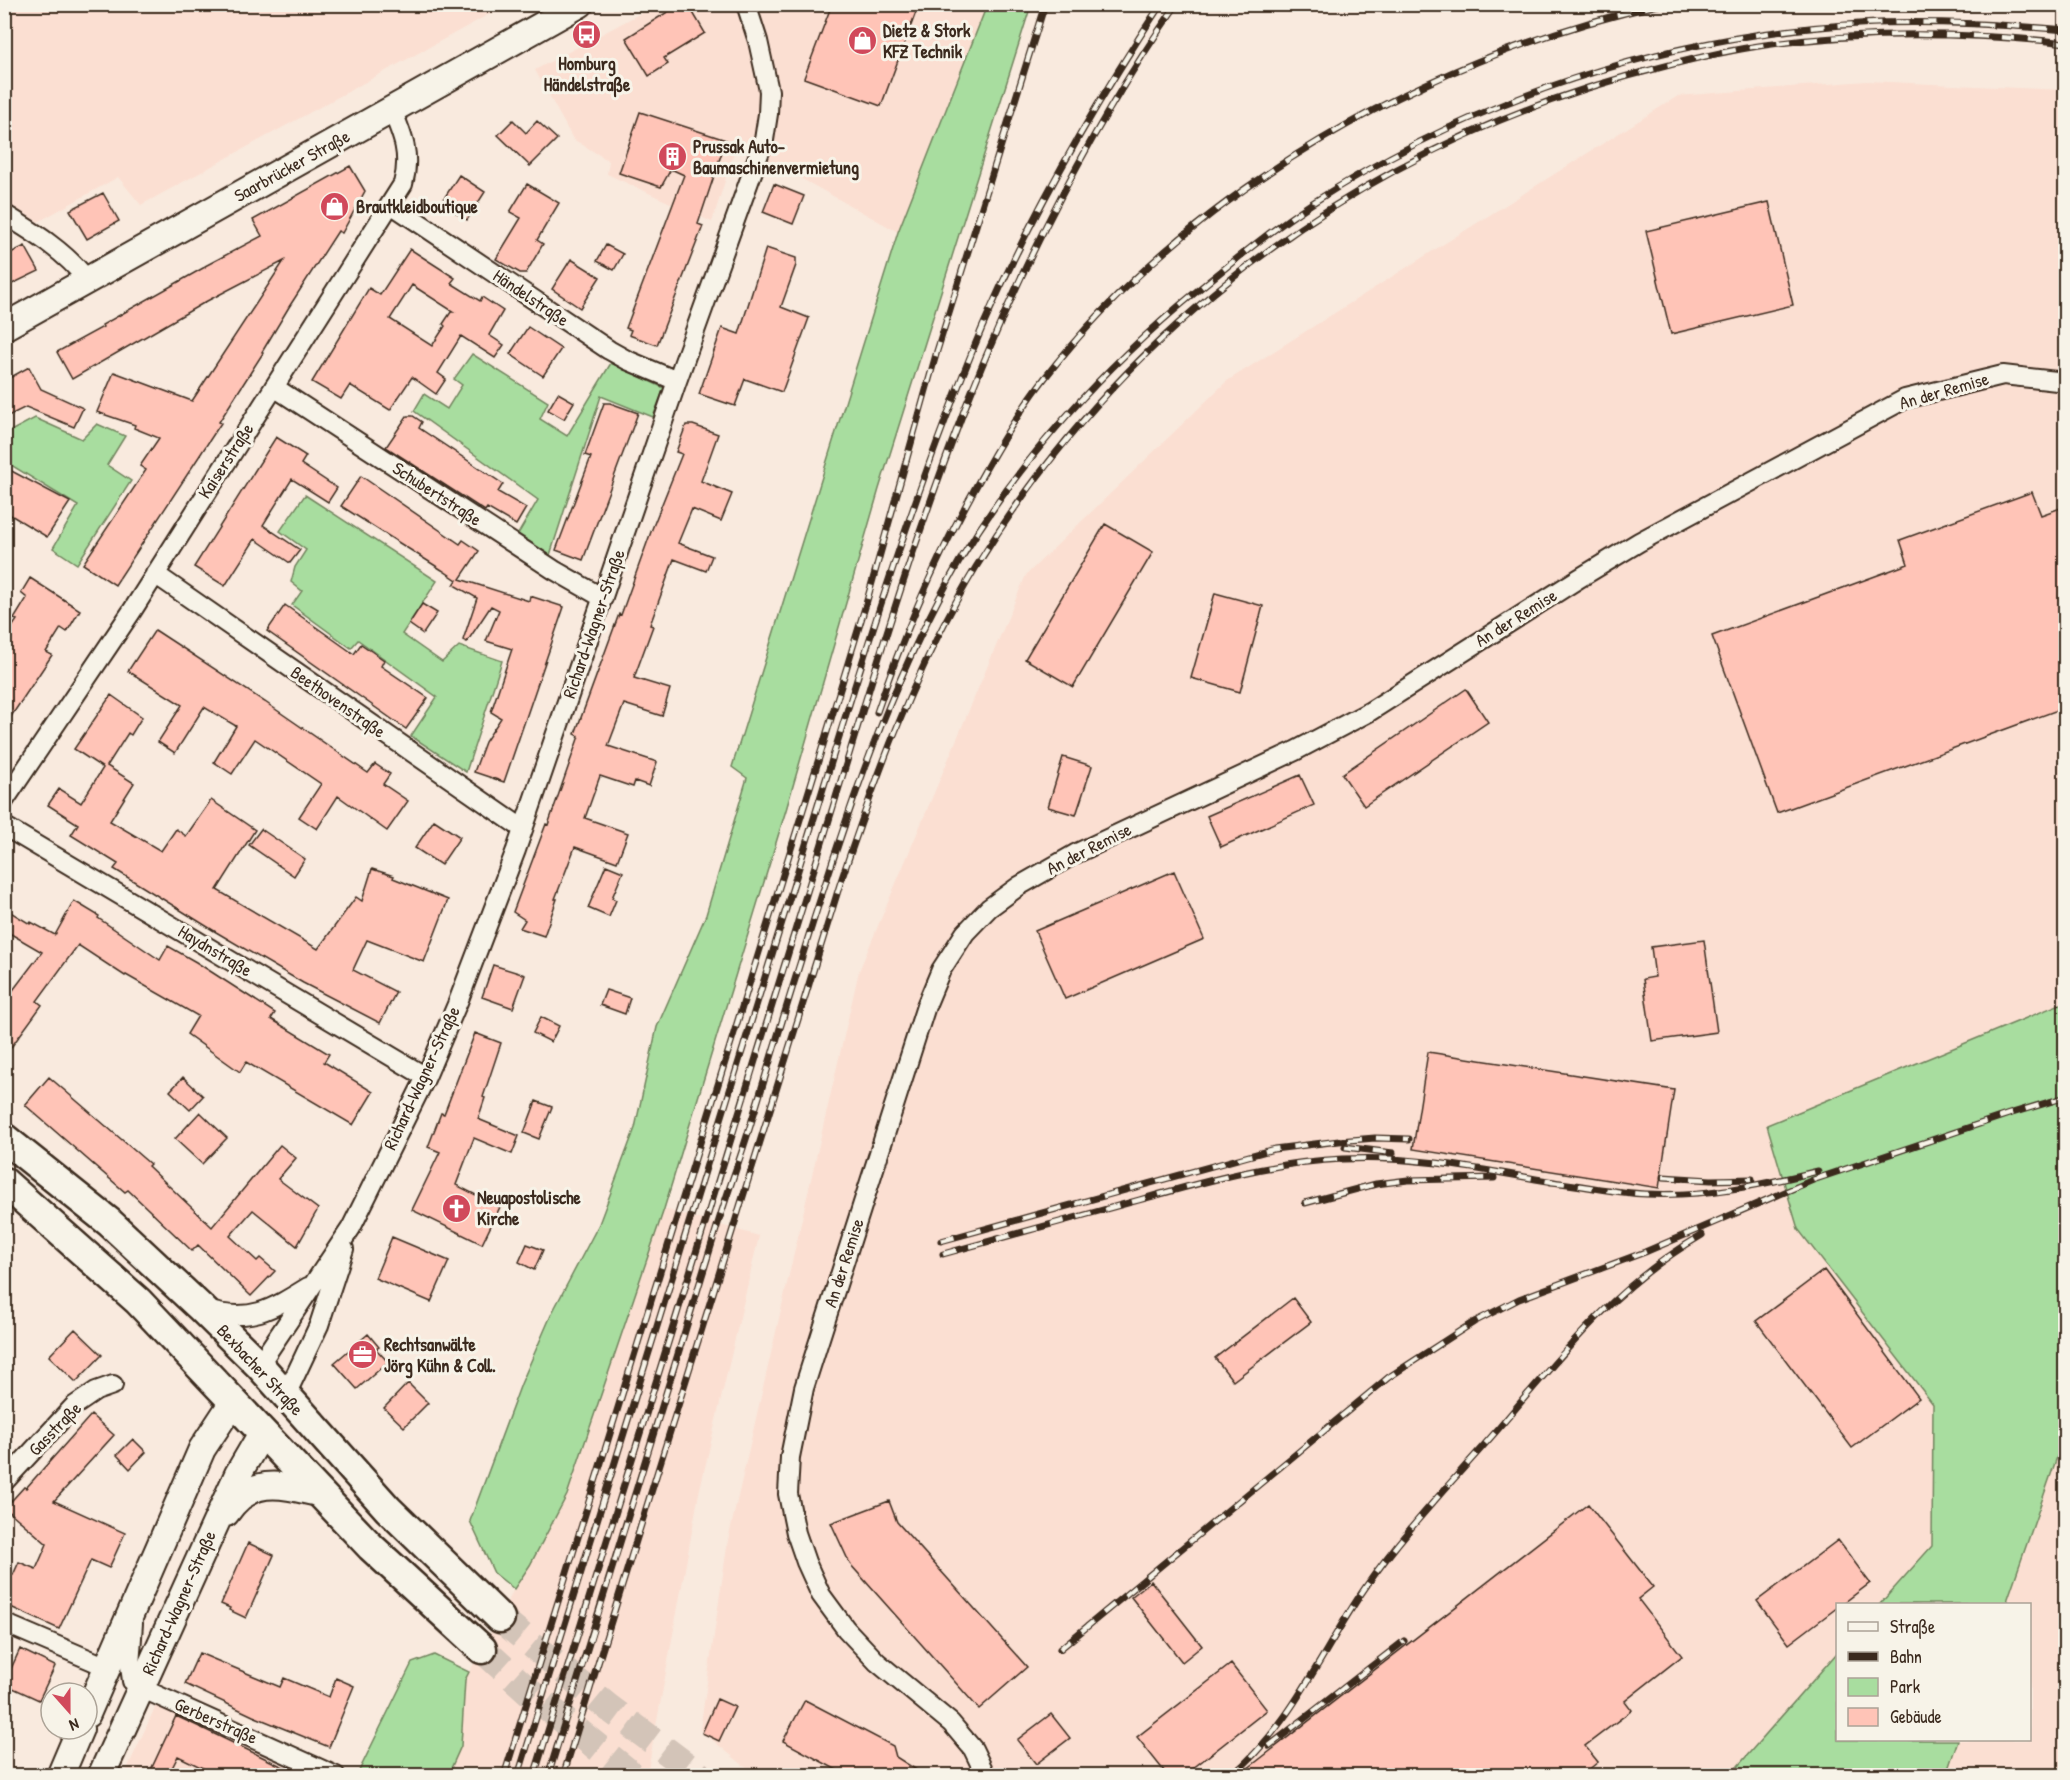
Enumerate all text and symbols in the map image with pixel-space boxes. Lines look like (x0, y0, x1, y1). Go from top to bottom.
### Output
place label: Dietz & Stork KFZ Technik (883, 18, 971, 64)
bus stop icon: Homburg Händelstraße (571, 19, 603, 51)
shop icon: Dietz & Stork KFZ Technik (846, 25, 878, 57)
place label: Homburg Händelstraße (544, 51, 631, 98)
street label: Saarbrücker Straße (229, 123, 354, 208)
place label: Prussak Auto- Baumaschinenvermietung (693, 134, 859, 181)
building icon: Prussak Auto- Baumaschinenvermietung (656, 141, 688, 173)
shop icon: Brautkleidboutique (319, 191, 351, 223)
place label: Brautkleidboutique (356, 194, 479, 220)
street label: Händelstraße (488, 263, 574, 332)
street label: An der Remise (1896, 366, 1992, 415)
street label: Kaiserstraße (192, 418, 259, 503)
street label: Schubertstraße (388, 455, 487, 532)
street label: Richard-Wagner-Straße (556, 546, 631, 702)
street label: An der Remise (1470, 583, 1561, 653)
street label: Beethovenstraße (286, 660, 391, 744)
street label: An der Remise (1042, 817, 1135, 881)
street label: Haydnstraße (174, 919, 257, 982)
street label: Richard-Wagner-Straße (377, 1002, 466, 1154)
place label: Neuapostolische Kirche (477, 1185, 582, 1231)
church icon: Neuapostolische Kirche (440, 1192, 472, 1224)
street label: An der Remise (817, 1215, 870, 1310)
street label: Bexbacher Straße (211, 1318, 309, 1421)
place label: Rechtsanwälte Jörg Kühn & Coll. (384, 1332, 496, 1379)
office icon: Rechtsanwälte Jörg Kühn & Coll. (347, 1339, 379, 1371)
street label: Gasstraße (23, 1396, 87, 1461)
street label: Richard-Wagner-Straße (135, 1527, 222, 1679)
legend (1836, 1603, 2031, 1741)
text: Straße (1890, 1614, 1935, 1639)
text: Bahn (1890, 1644, 1922, 1669)
text: Park (1890, 1674, 1921, 1699)
north arrow (39, 1681, 99, 1741)
street label: Gerberstraße (171, 1691, 262, 1750)
text: Gebäude (1890, 1704, 1942, 1729)
text: N (66, 1713, 82, 1737)

